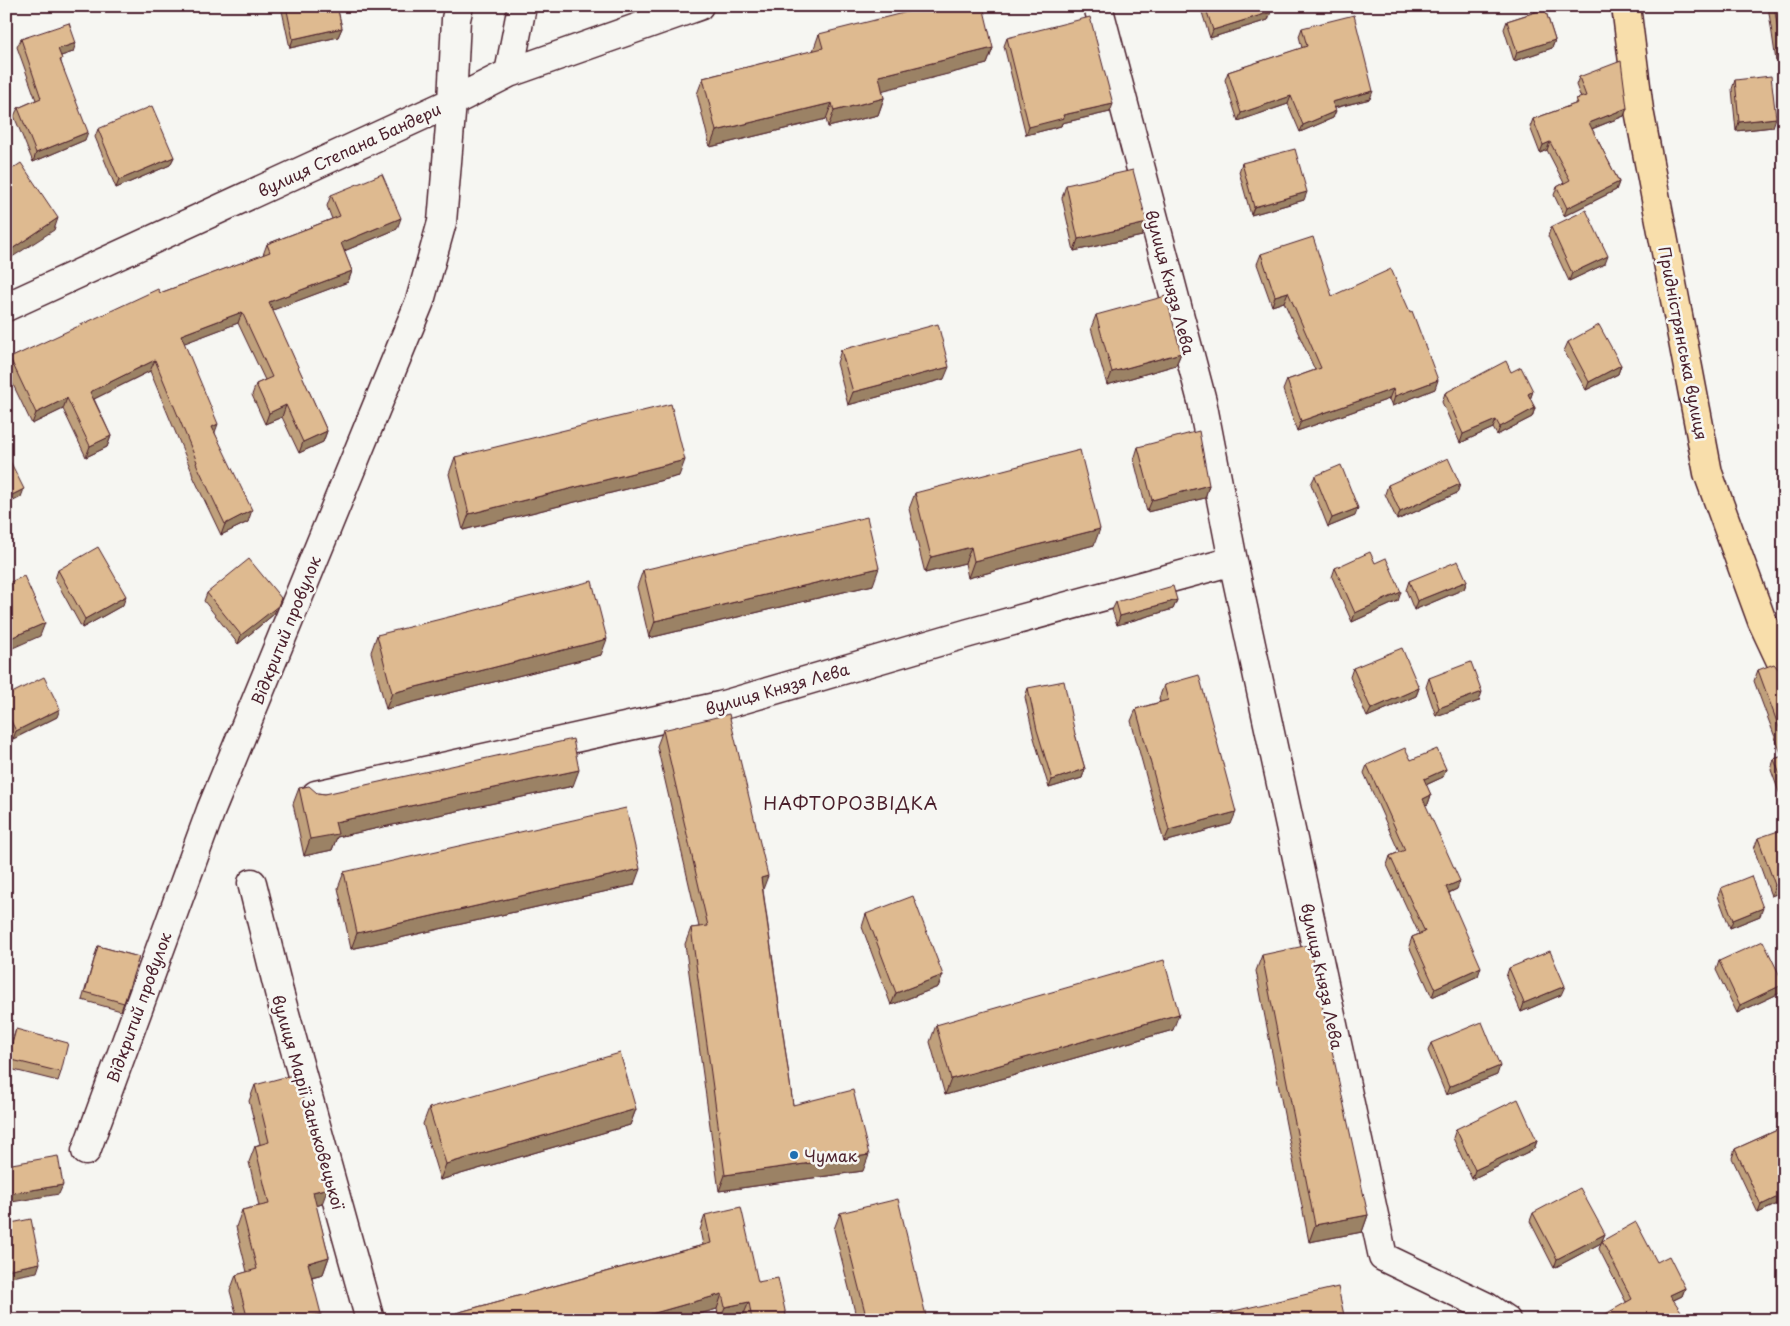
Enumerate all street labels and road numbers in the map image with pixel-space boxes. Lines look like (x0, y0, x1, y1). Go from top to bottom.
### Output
street label: вулиця Степана Бандери (254, 96, 444, 202)
street label: вулиця Князя Лева (1140, 207, 1202, 357)
street label: Придністрянська вулиця (1653, 244, 1715, 442)
street label: Відкритий провулок (244, 551, 326, 708)
street label: вулиця Князя Лева (702, 656, 852, 720)
street label: вулиця Князя Лева (1296, 901, 1350, 1051)
street label: Відкритий провулок (100, 928, 177, 1086)
street label: вулиця Марії Заньковецької (267, 992, 352, 1214)

